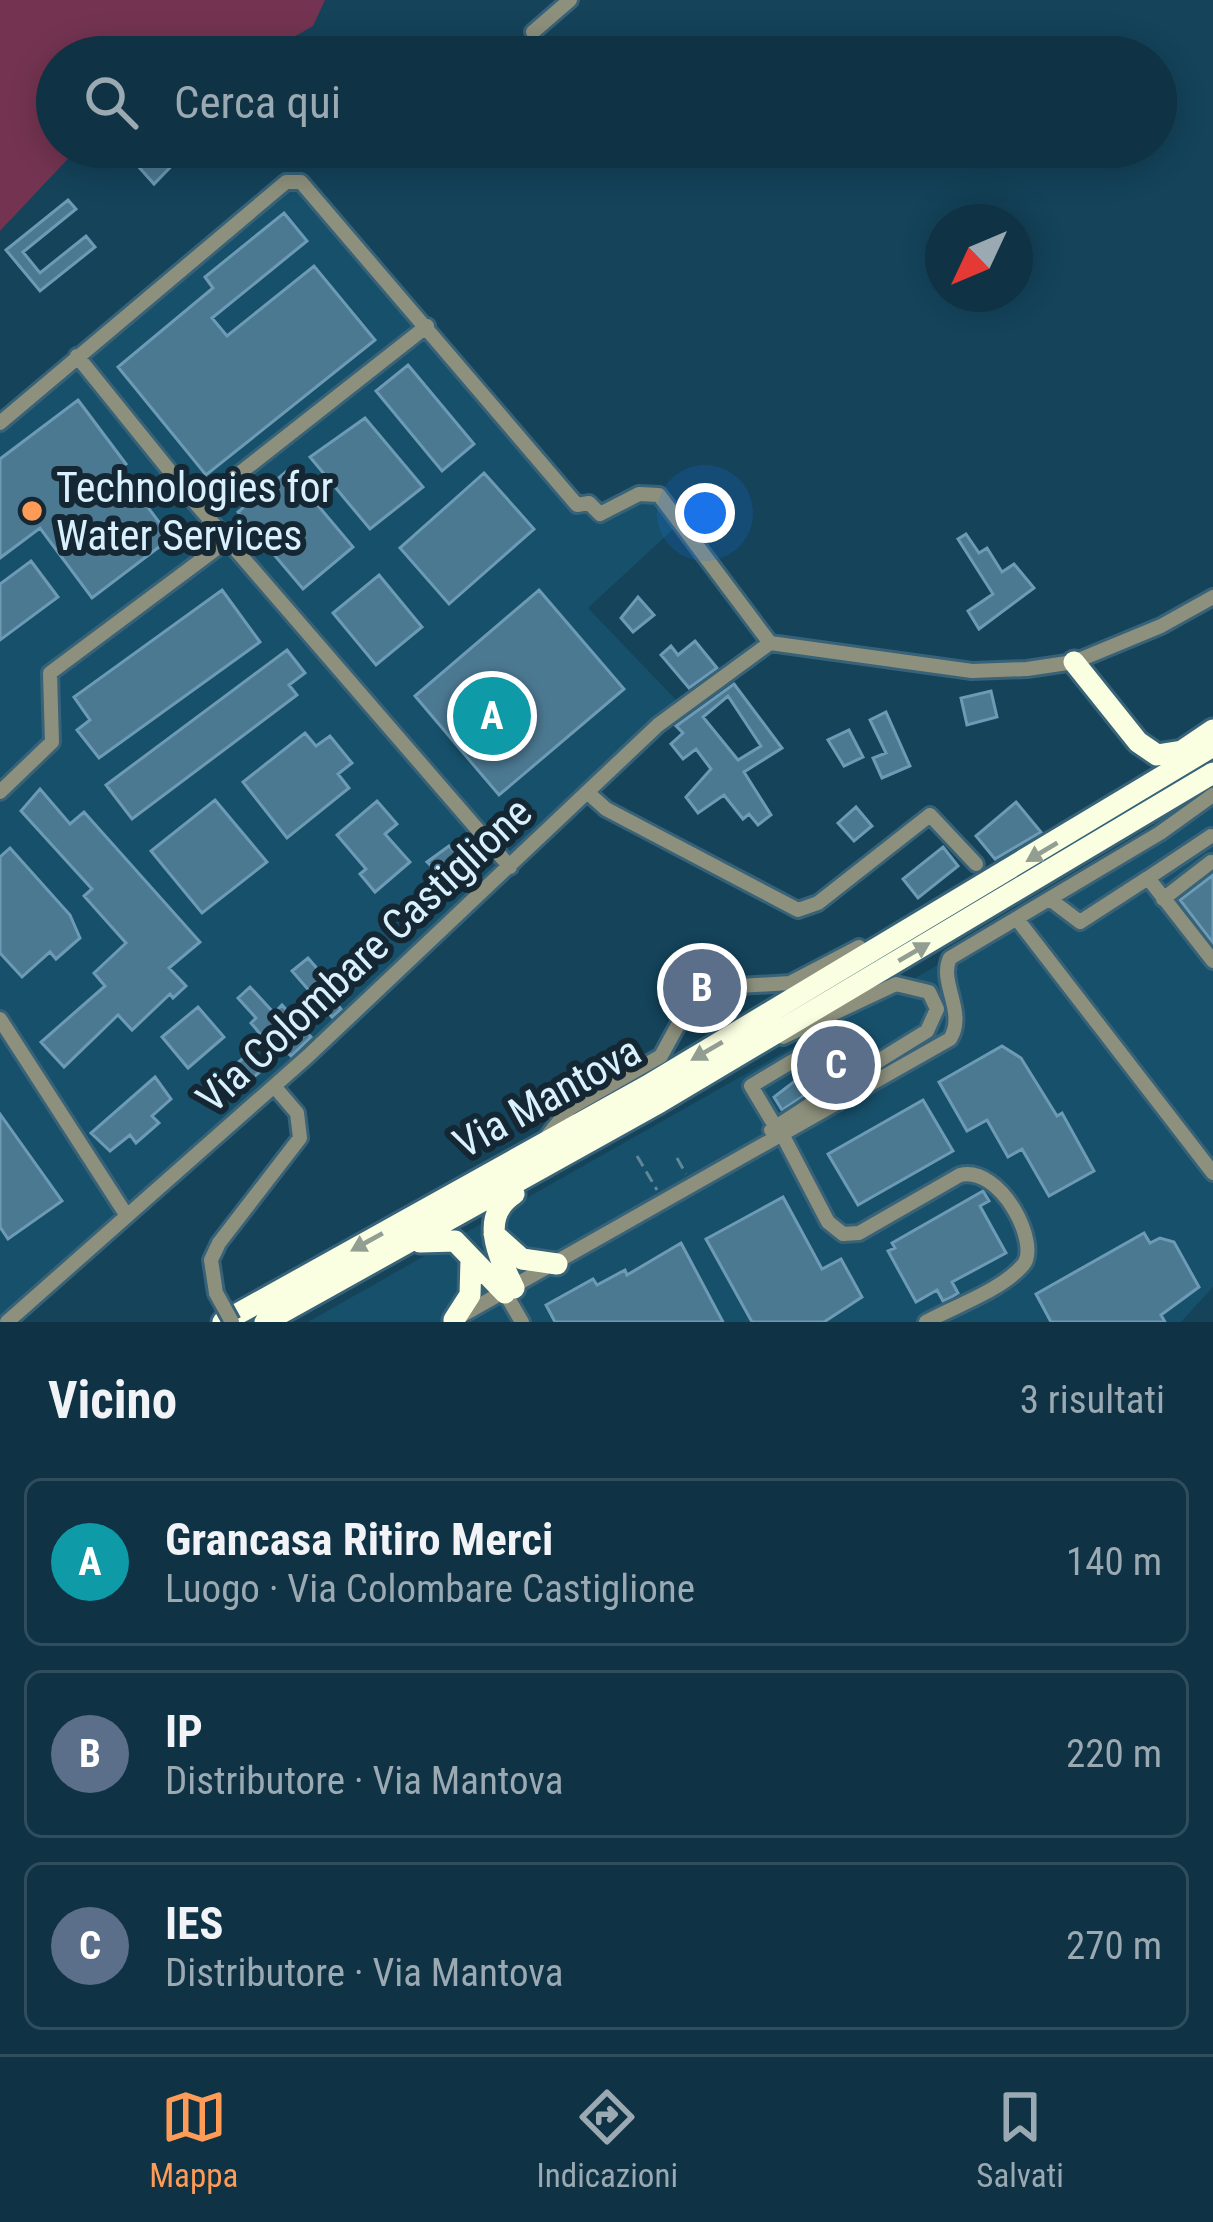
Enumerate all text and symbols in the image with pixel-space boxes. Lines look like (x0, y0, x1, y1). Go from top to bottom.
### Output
search box (36, 36, 1177, 168)
icon: search (78, 69, 144, 135)
text: Cerca qui (174, 76, 341, 129)
north arrow (925, 204, 1033, 312)
place label: Technologies for Water Services (56, 463, 333, 560)
your location (675, 483, 735, 543)
marker: Technologies for Water Services (19, 498, 45, 524)
pin: A (453, 671, 531, 761)
street label: Via Colombare Castiglione (187, 787, 541, 1123)
one-way arrow (1025, 841, 1059, 862)
pin: B (663, 943, 741, 1033)
one-way arrow (897, 943, 931, 964)
pin: C (797, 1020, 875, 1110)
street label: Via Mantova (445, 1026, 649, 1168)
one-way arrow (690, 1040, 724, 1061)
one-way arrow (349, 1231, 384, 1252)
text: Vicino (48, 1371, 177, 1430)
text: 3 risultati (1020, 1377, 1165, 1423)
text: Grancasa Ritiro Merci (165, 1513, 553, 1566)
text: A (78, 1539, 102, 1585)
text: 140 m (1066, 1539, 1162, 1585)
text: Luogo · Via Colombare Castiglione (165, 1566, 695, 1612)
text: IP (165, 1705, 203, 1758)
text: B (79, 1731, 101, 1777)
text: 220 m (1066, 1731, 1162, 1777)
text: Distributore · Via Mantova (165, 1758, 563, 1804)
text: IES (165, 1897, 224, 1950)
text: C (79, 1923, 101, 1969)
text: 270 m (1066, 1923, 1162, 1969)
text: Distributore · Via Mantova (165, 1950, 563, 1996)
tab: Mappa (149, 2084, 238, 2195)
tab: Indicazioni (537, 2084, 678, 2195)
tab: Salvati (976, 2084, 1064, 2195)

